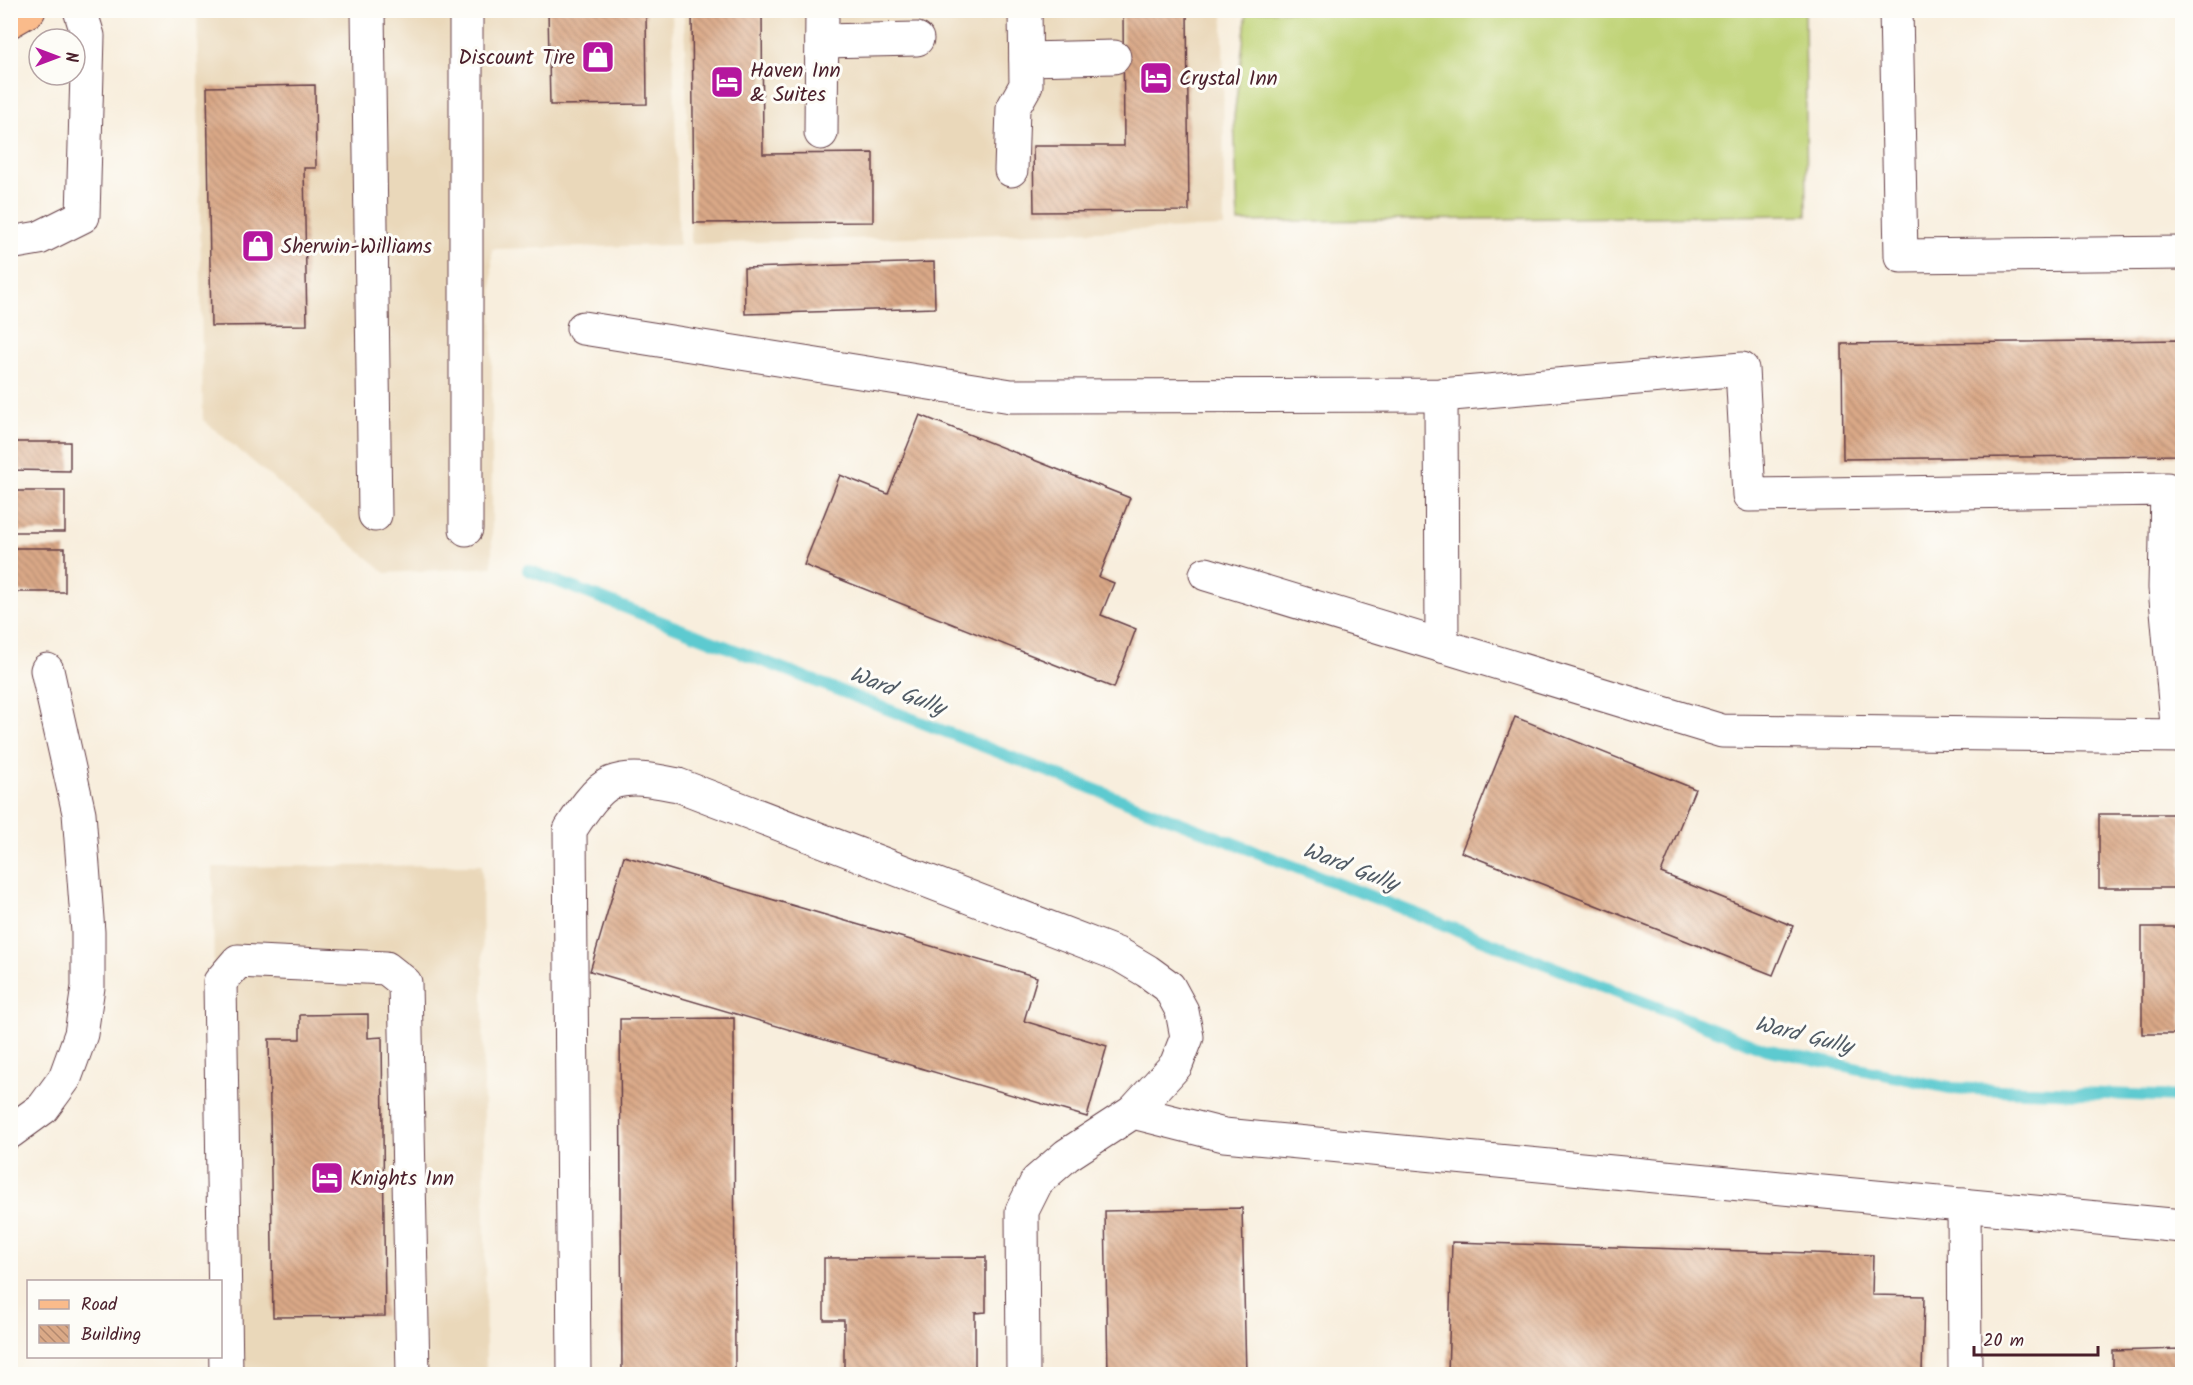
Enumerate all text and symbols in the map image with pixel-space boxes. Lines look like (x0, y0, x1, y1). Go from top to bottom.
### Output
north arrow (27, 27, 87, 87)
shop icon: Discount Tire (580, 39, 616, 75)
place label: Discount Tire (458, 42, 576, 75)
text: N (58, 52, 83, 62)
place label: Haven Inn & Suites (750, 55, 841, 112)
hotel icon: Crystal Inn (1138, 60, 1174, 96)
place label: Crystal Inn (1179, 63, 1278, 96)
hotel icon: Haven Inn & Suites (709, 64, 745, 100)
shop icon: Sherwin-Williams (240, 228, 276, 264)
place label: Sherwin-Williams (281, 231, 432, 264)
water label: Ward Gully (844, 658, 953, 728)
water label: Ward Gully (1297, 834, 1406, 904)
water label: Ward Gully (1751, 1007, 1860, 1066)
hotel icon: Knights Inn (309, 1160, 345, 1196)
place label: Knights Inn (350, 1163, 454, 1196)
legend (27, 1280, 222, 1358)
text: Road (81, 1291, 118, 1320)
scale bar (1974, 1319, 2098, 1357)
text: Building (81, 1321, 141, 1350)
text: 20 m (1983, 1327, 2024, 1356)

